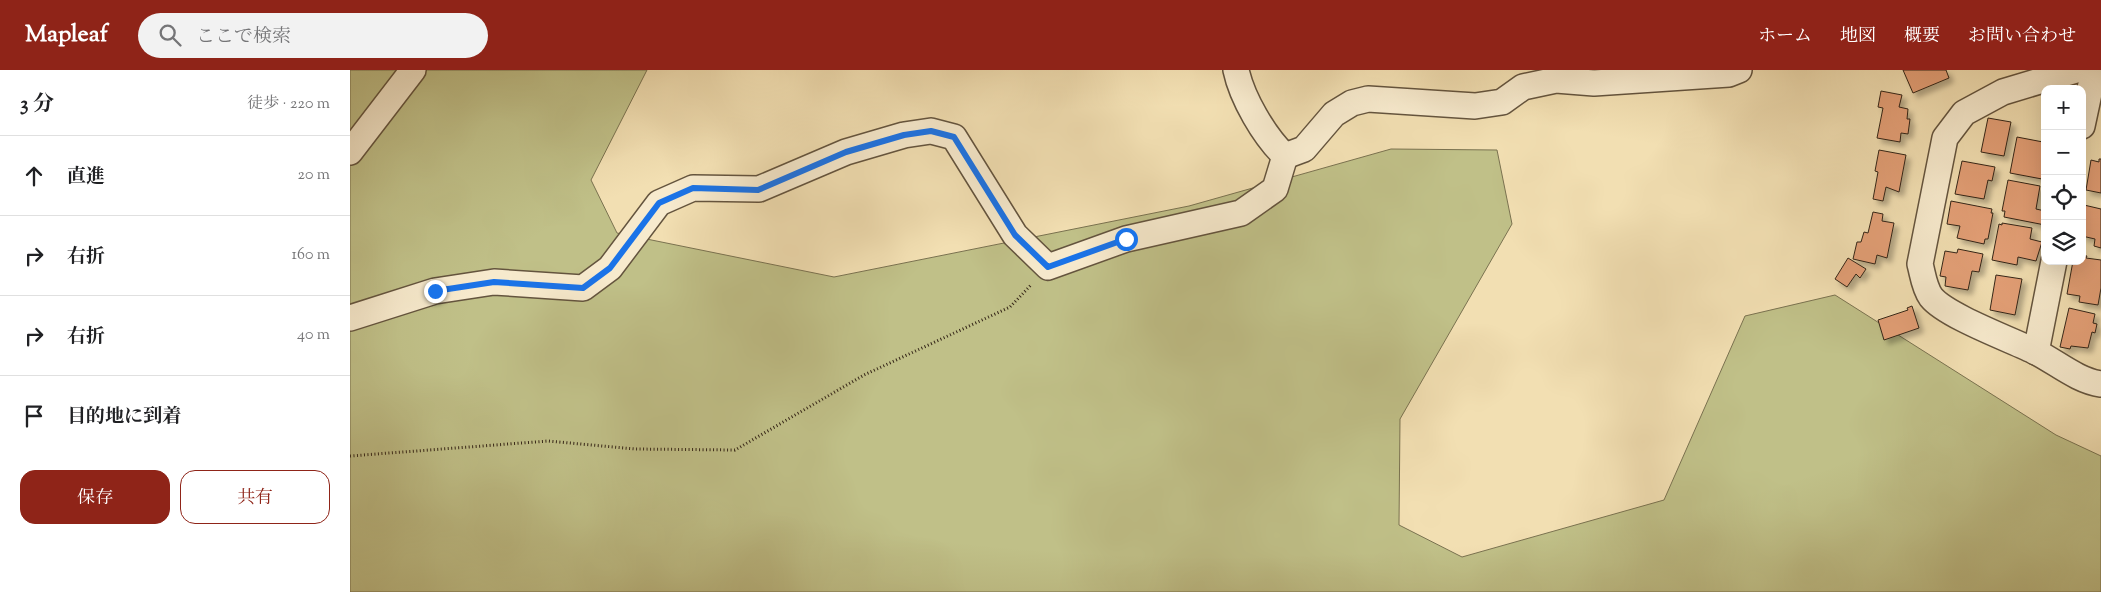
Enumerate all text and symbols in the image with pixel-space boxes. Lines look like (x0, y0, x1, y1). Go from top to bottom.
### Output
search box (138, 13, 488, 58)
text: Mapleaf (25, 18, 108, 52)
icon: search (156, 21, 184, 49)
text: ここで検索 (196, 24, 291, 51)
text: ホーム (1758, 24, 1812, 50)
text: 地図 (1840, 24, 1876, 50)
text: 概要 (1904, 24, 1940, 50)
text: お問い合わせ (1968, 24, 2076, 50)
map controls (2041, 85, 2086, 265)
button: + (2041, 85, 2086, 130)
text: 3 分 (20, 90, 54, 120)
text: 徒歩 · 220 m (247, 93, 330, 116)
button: − (2041, 130, 2086, 175)
icon: ahead (20, 162, 48, 190)
text: 直進 (67, 164, 105, 191)
text: 20 m (297, 164, 330, 187)
button: locate (2041, 175, 2086, 220)
button: layers (2041, 220, 2086, 265)
route start (1115, 228, 1138, 251)
icon: right (20, 242, 48, 270)
text: 右折 (67, 244, 105, 271)
text: 160 m (292, 244, 330, 267)
route end (424, 280, 447, 303)
icon: right (20, 322, 48, 350)
text: 右折 (67, 324, 105, 351)
text: 40 m (297, 324, 330, 347)
icon: arrive (20, 402, 48, 430)
text: 目的地に到着 (67, 404, 181, 431)
button: 保存 (20, 470, 170, 524)
button: 共有 (180, 470, 330, 524)

